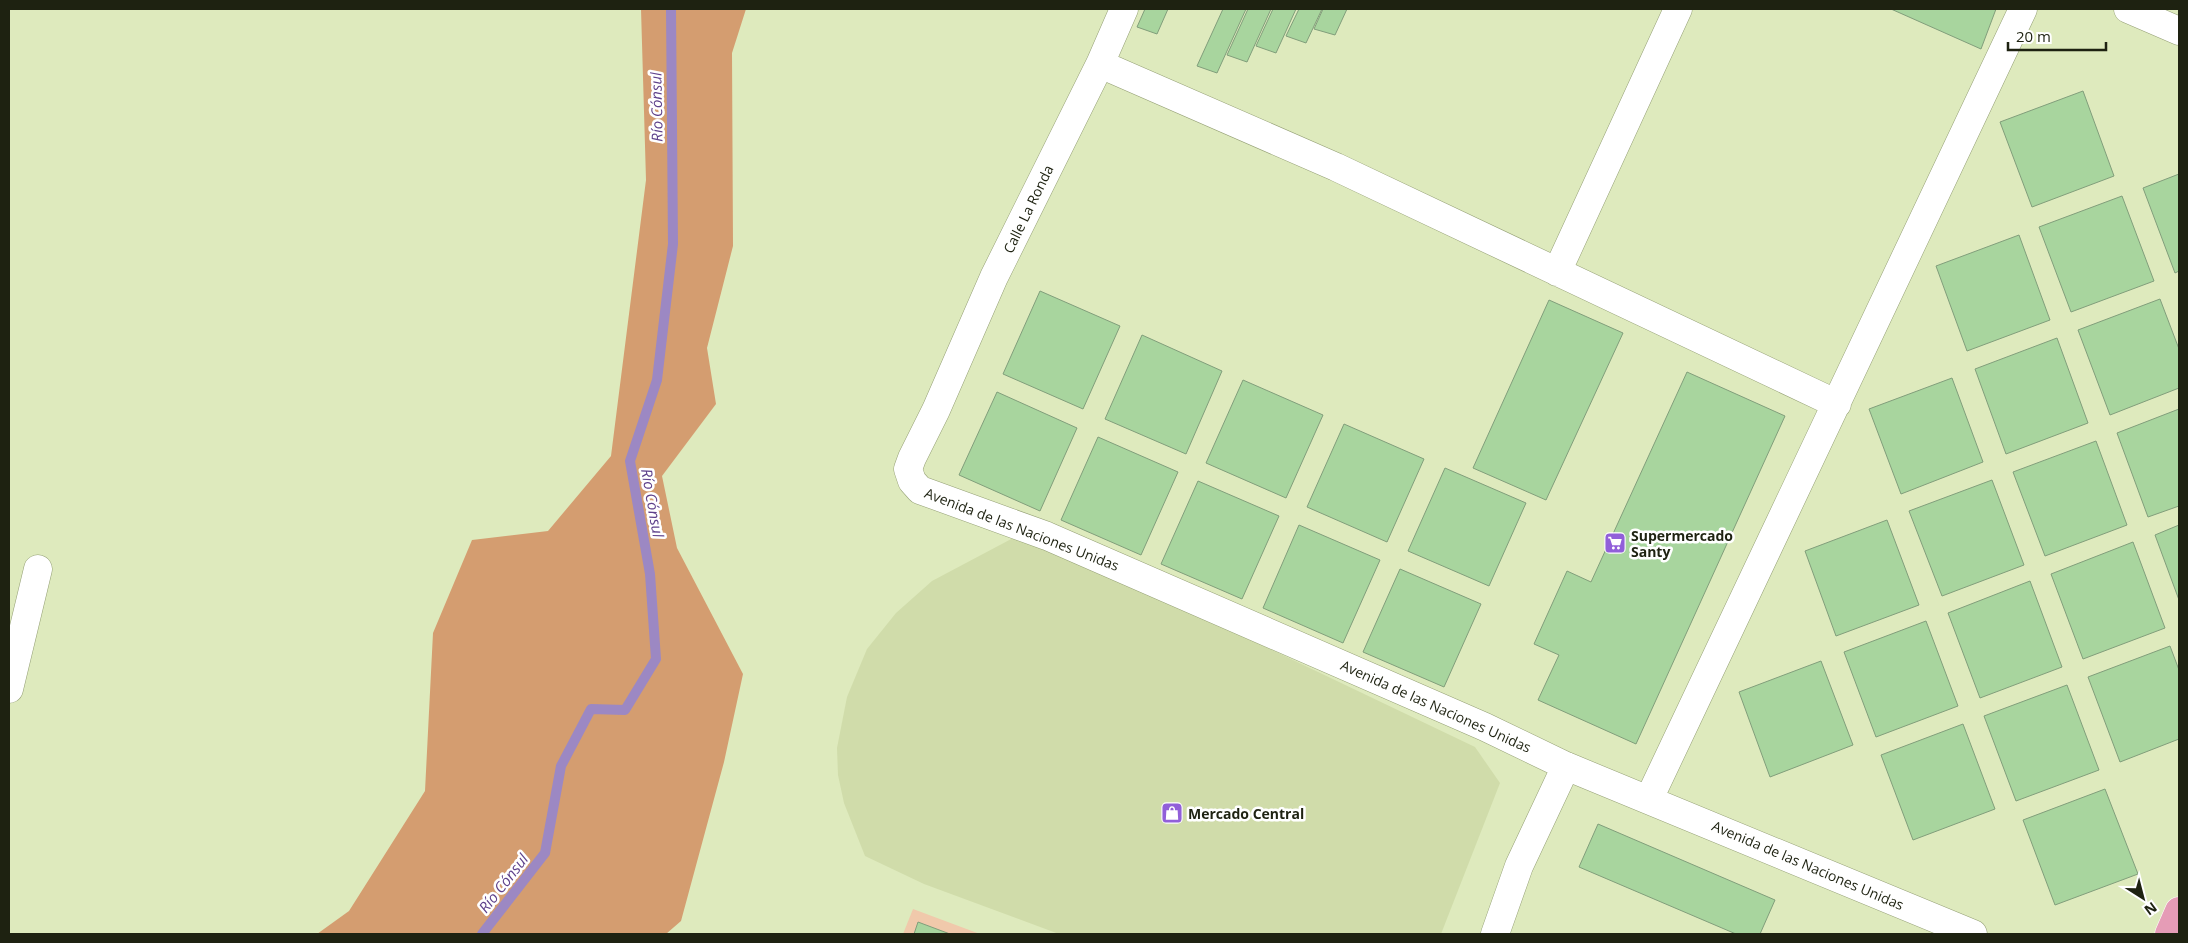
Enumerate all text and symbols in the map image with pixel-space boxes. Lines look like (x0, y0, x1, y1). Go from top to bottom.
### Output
scale bar (2008, 20, 2106, 52)
text: 20 m (2016, 26, 2051, 46)
water label: Río Cónsul (645, 71, 667, 142)
street label: Calle La Ronda (998, 162, 1058, 256)
water label: Río Cónsul (637, 467, 669, 540)
street label: Avenida de las Naciones Unidas (922, 483, 1122, 575)
place label: Supermercado Santy (1631, 526, 1733, 561)
supermarket icon: Supermercado Santy (1603, 531, 1627, 555)
street label: Avenida de las Naciones Unidas (1338, 655, 1535, 757)
shop icon: Mercado Central (1160, 801, 1184, 825)
place label: Mercado Central (1188, 804, 1304, 823)
street label: Avenida de las Naciones Unidas (1709, 816, 1907, 914)
water label: Río Cónsul (474, 849, 533, 917)
north arrow (2118, 873, 2168, 923)
text: N (2141, 898, 2161, 920)

